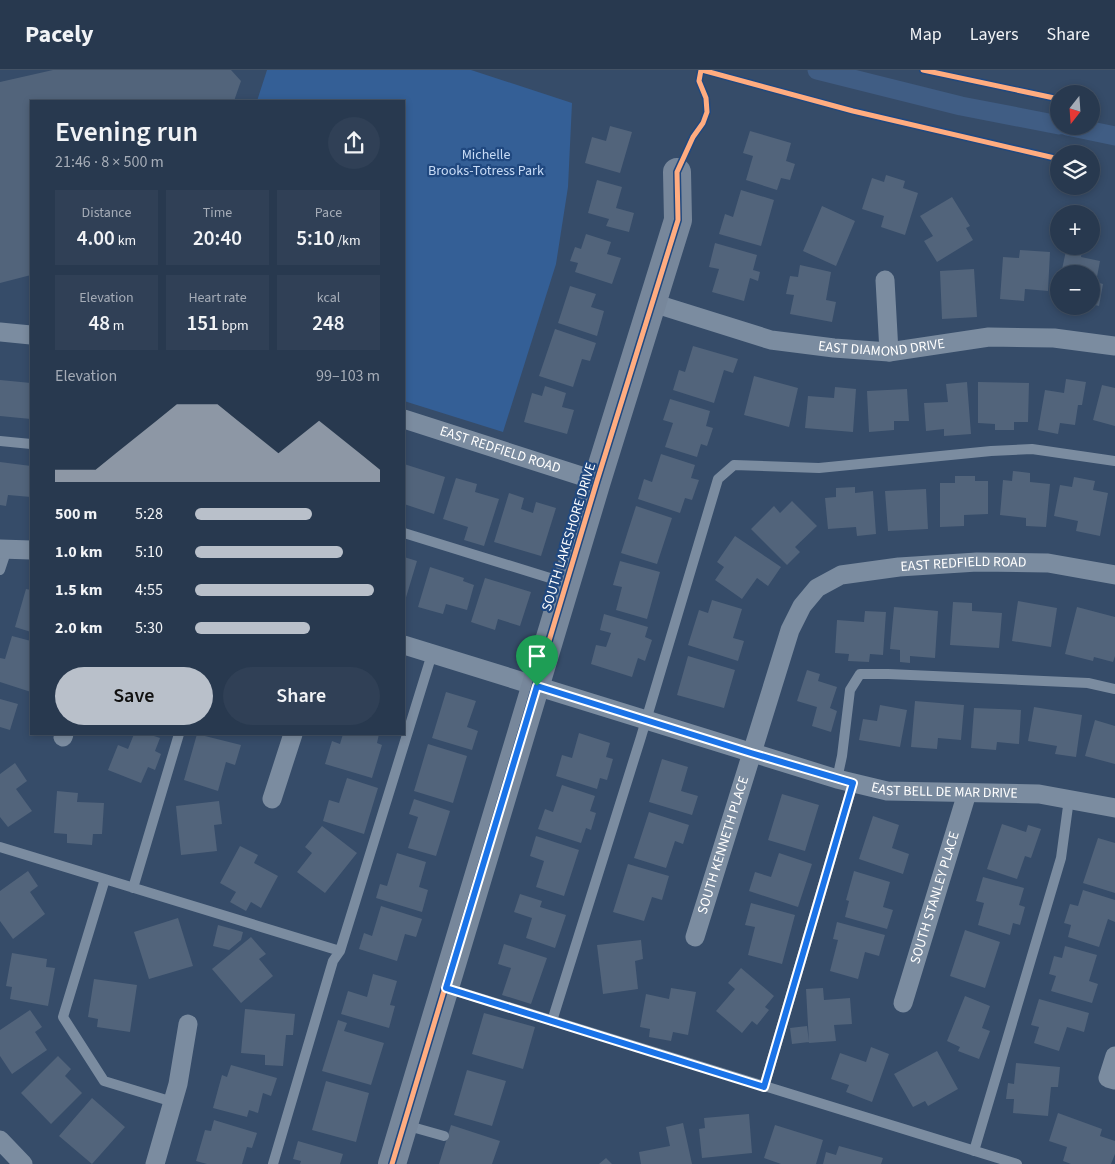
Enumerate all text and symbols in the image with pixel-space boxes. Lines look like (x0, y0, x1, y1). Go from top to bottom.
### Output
text: Pacely (25, 17, 94, 52)
text: Map (910, 22, 942, 47)
text: Layers (970, 22, 1019, 47)
text: Share (1047, 22, 1090, 47)
north arrow (1050, 85, 1100, 135)
map controls (1050, 85, 1100, 315)
text: Evening run (55, 112, 198, 152)
button: share (328, 117, 380, 169)
park label: Michelle Brooks-Totress Park (428, 145, 544, 181)
button: layers (1050, 145, 1100, 195)
text: 21:46 · 8 × 500 m (55, 151, 164, 173)
text: Distance (82, 203, 131, 223)
text: Time (203, 203, 232, 223)
text: Pace (315, 203, 342, 223)
button: + (1050, 205, 1100, 255)
text: 4.00 (77, 223, 115, 253)
text: 20:40 (193, 223, 242, 253)
text: 5:10 (296, 223, 334, 253)
text: km (115, 231, 136, 251)
text: /km (334, 231, 361, 251)
button: − (1050, 265, 1100, 315)
text: Elevation (79, 288, 134, 308)
text: Heart rate (188, 288, 247, 308)
text: kcal (317, 288, 340, 308)
text: 48 (89, 308, 110, 338)
text: 151 (186, 308, 219, 338)
text: 248 (312, 308, 345, 338)
text: m (110, 316, 124, 336)
text: bpm (219, 316, 249, 336)
street label: EAST DIAMOND DRIVE (817, 334, 946, 362)
text: Elevation (55, 365, 117, 387)
text: 99–103 m (316, 365, 380, 387)
street label: EAST REDFIELD ROAD (437, 421, 563, 479)
street label: SOUTH LAKESHORE DRIVE (537, 460, 601, 614)
text: 500 m (55, 503, 97, 525)
text: 5:28 (135, 503, 163, 525)
text: 1.0 km (55, 541, 102, 563)
text: 5:10 (135, 541, 163, 563)
street label: EAST REDFIELD ROAD (900, 552, 1027, 577)
text: 1.5 km (55, 579, 102, 601)
text: 4:55 (135, 579, 163, 601)
text: 2.0 km (55, 617, 102, 639)
text: 5:30 (135, 617, 163, 639)
pin (516, 635, 558, 686)
icon: arrive (523, 642, 551, 670)
button: Save (55, 667, 213, 725)
button: Share (223, 667, 380, 725)
street label: SOUTH KENNETH PLACE (693, 774, 754, 917)
street label: EAST BELL DE MAR DRIVE (869, 778, 1018, 804)
street label: SOUTH STANLEY PLACE (905, 829, 965, 966)

